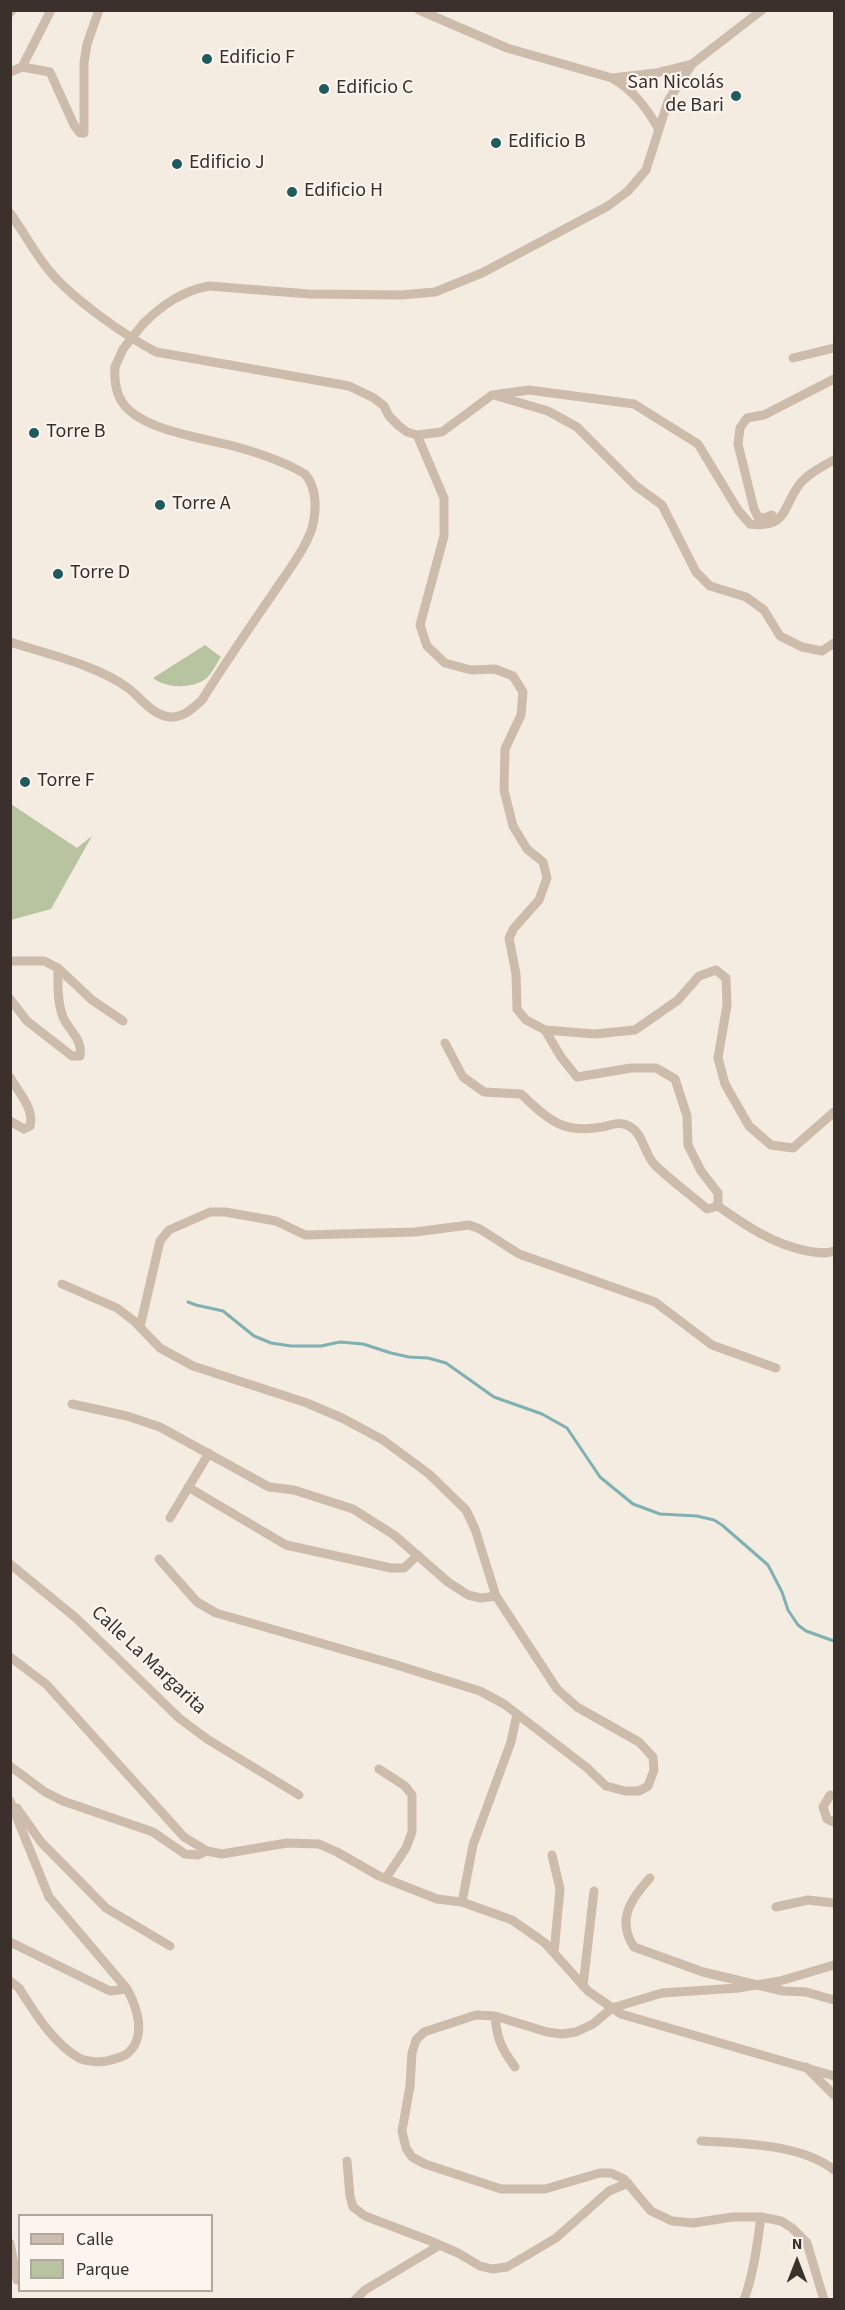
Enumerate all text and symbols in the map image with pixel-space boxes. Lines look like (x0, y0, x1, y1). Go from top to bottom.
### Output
place label: Edificio F (219, 47, 295, 71)
marker: Edificio F (200, 52, 214, 66)
place label: San Nicolás de Bari (627, 72, 724, 119)
place label: Edificio C (336, 77, 413, 101)
marker: Edificio C (317, 82, 331, 96)
marker: San Nicolás de Bari (729, 89, 743, 103)
place label: Edificio B (508, 131, 586, 155)
marker: Edificio B (489, 136, 503, 150)
place label: Edificio J (189, 152, 265, 176)
marker: Edificio J (170, 157, 184, 171)
place label: Edificio H (304, 180, 383, 204)
marker: Edificio H (285, 185, 299, 199)
place label: Torre B (46, 421, 106, 445)
marker: Torre B (27, 426, 41, 440)
place label: Torre A (172, 493, 231, 517)
marker: Torre A (153, 498, 167, 512)
place label: Torre D (70, 562, 130, 586)
marker: Torre D (51, 567, 65, 581)
place label: Torre F (37, 770, 95, 794)
marker: Torre F (18, 775, 32, 789)
street label: Calle La Margarita (85, 1601, 211, 1721)
legend (18, 2214, 213, 2292)
text: Calle (76, 2227, 113, 2252)
north arrow (767, 2232, 827, 2292)
text: N (792, 2233, 802, 2255)
text: Parque (76, 2257, 129, 2282)

